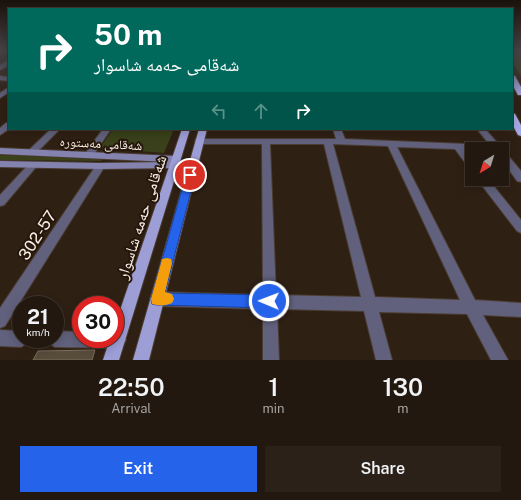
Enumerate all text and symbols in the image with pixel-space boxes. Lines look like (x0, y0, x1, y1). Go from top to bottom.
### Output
text: 50 m (94, 18, 162, 51)
icon: right (28, 24, 80, 76)
text: شەقامی حەمە شاسوار (94, 54, 239, 75)
icon: left (208, 100, 230, 122)
icon: ahead (250, 100, 272, 122)
icon: right (292, 100, 314, 122)
street label: شەقامی مەستورە (59, 134, 143, 154)
north arrow (465, 142, 509, 186)
map controls (465, 142, 509, 186)
street label: شەقامی حەمە شاسوار (112, 153, 171, 283)
pin (173, 158, 207, 192)
icon: arrive (179, 164, 201, 186)
street label: 302-57 (14, 207, 60, 264)
position arrow (248, 280, 290, 322)
speed limit sign: 30 (72, 296, 124, 348)
text: 21 (27, 305, 49, 329)
text: km/h (26, 326, 50, 338)
text: 22:50 (98, 373, 165, 401)
text: 1 (268, 373, 278, 401)
text: 130 (382, 373, 423, 401)
text: Arrival (111, 401, 151, 416)
text: min (262, 401, 285, 416)
text: m (397, 401, 408, 416)
button: Exit (20, 446, 257, 492)
button: Share (265, 446, 501, 492)

